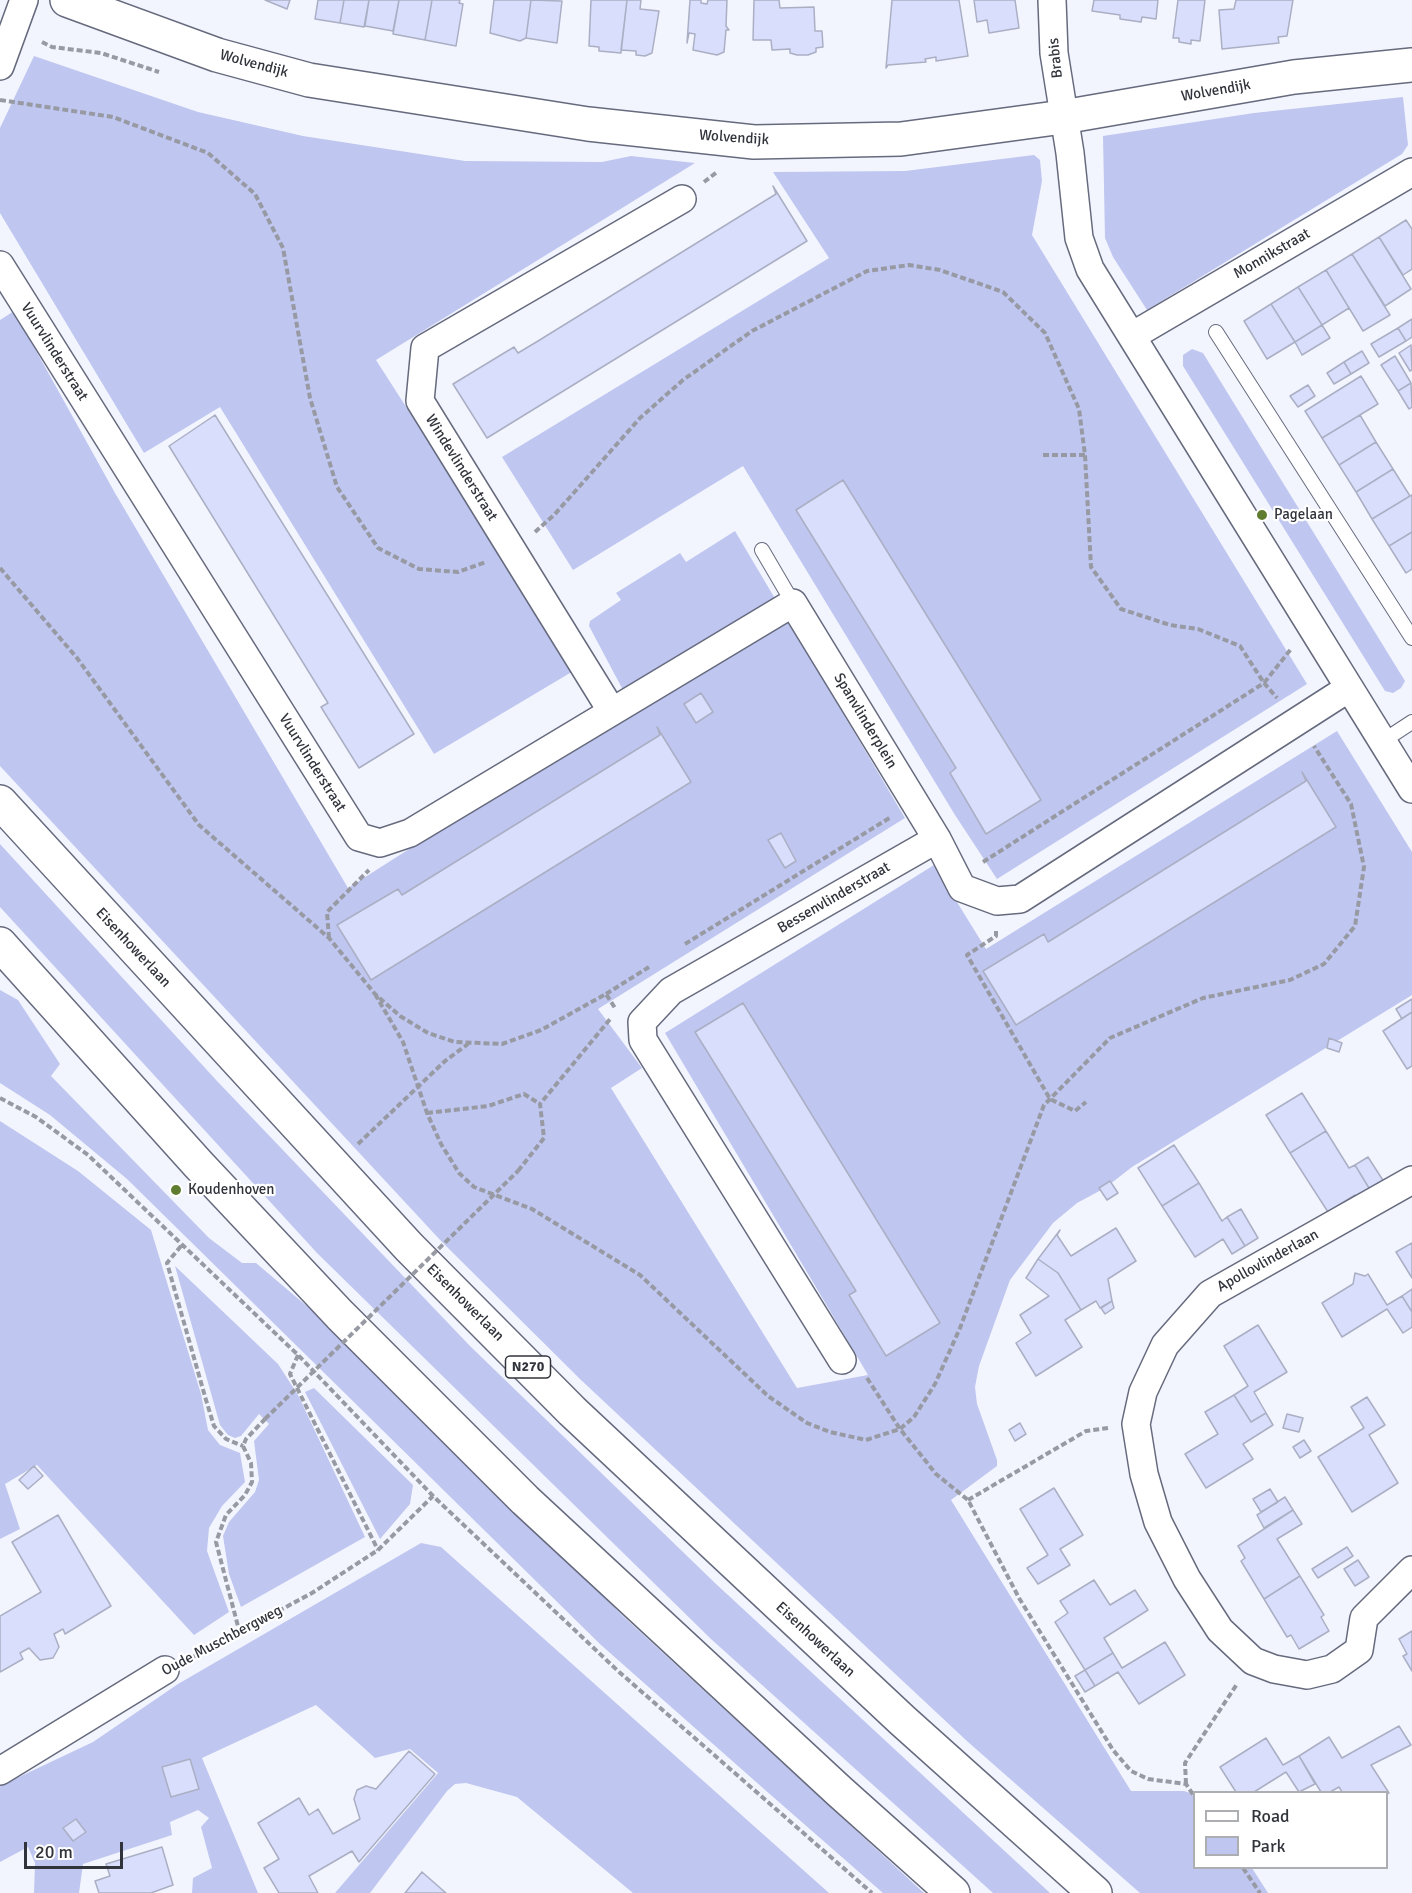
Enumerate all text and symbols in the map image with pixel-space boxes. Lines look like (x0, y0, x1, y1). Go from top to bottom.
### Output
street label: Brabis (1045, 37, 1067, 79)
street label: Wolvendijk (218, 46, 290, 82)
street label: Wolvendijk (1180, 76, 1252, 106)
street label: Wolvendijk (698, 127, 770, 149)
street label: Monnikstraat (1231, 225, 1313, 283)
street label: Vuurvlinderstraat (17, 300, 91, 404)
street label: Windevlinderstraat (421, 411, 501, 525)
place label: Pagelaan (1274, 506, 1333, 524)
marker: Pagelaan (1255, 508, 1269, 522)
street label: Spanvlinderplein (829, 670, 901, 772)
street label: Vuurvlinderstraat (275, 711, 349, 815)
street label: Bessenvlinderstraat (774, 858, 894, 938)
street label: Eisenhowerlaan (92, 905, 174, 991)
place label: Koudenhoven (188, 1181, 274, 1199)
marker: Koudenhoven (169, 1183, 183, 1197)
street label: Apollovlinderlaan (1214, 1226, 1322, 1296)
street label: Eisenhowerlaan (423, 1261, 507, 1345)
road number: N270 (506, 1356, 550, 1378)
street label: Eisenhowerlaan (772, 1599, 858, 1681)
street label: Oude Muschbergweg (159, 1602, 285, 1680)
legend (1193, 1791, 1388, 1869)
text: Road (1251, 1805, 1290, 1827)
scale bar (27, 1830, 126, 1868)
text: Park (1251, 1835, 1286, 1857)
text: 20 m (35, 1841, 73, 1863)

